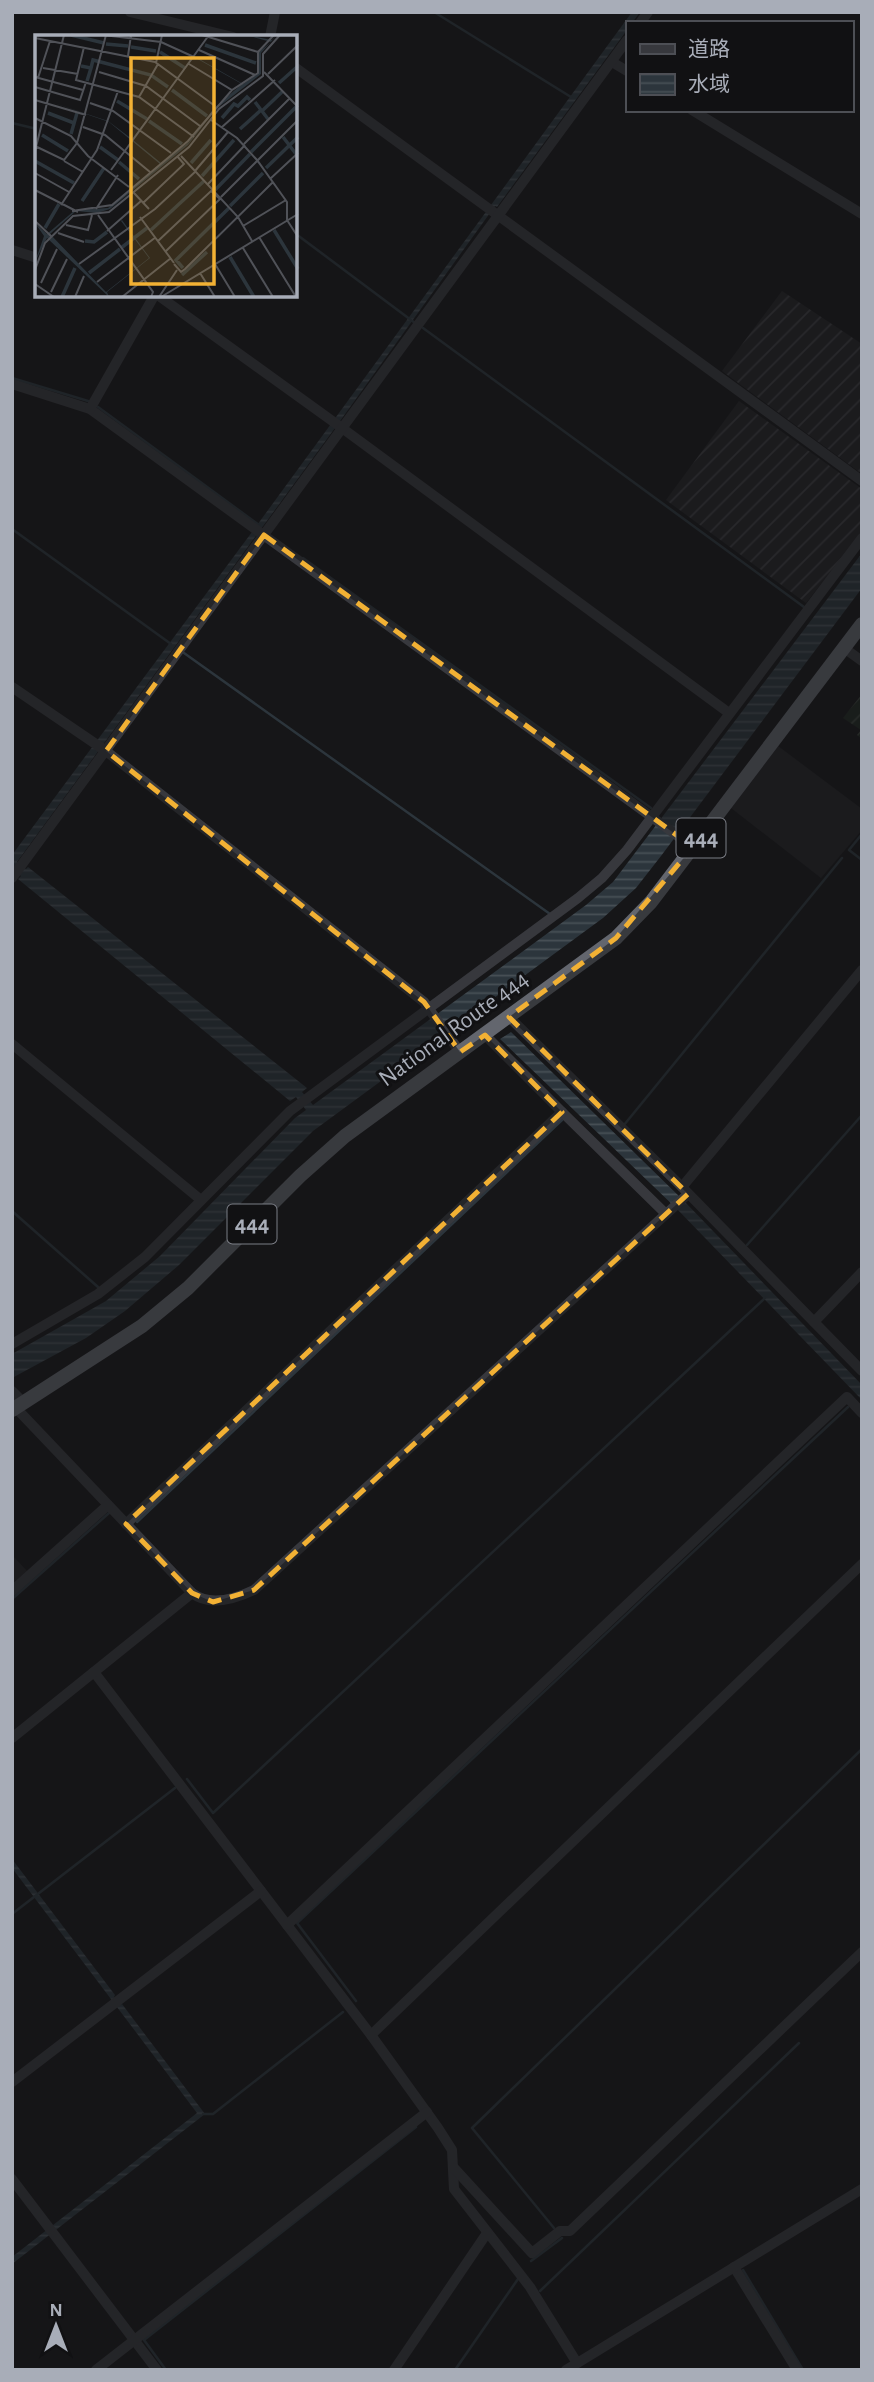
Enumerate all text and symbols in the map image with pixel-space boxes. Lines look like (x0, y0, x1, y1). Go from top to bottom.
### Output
legend (626, 21, 853, 112)
inset map (35, 35, 298, 298)
text: 道路 (688, 38, 730, 60)
text: 水域 (688, 73, 730, 95)
road number: 444 (676, 818, 726, 858)
street label: National Route 444 (375, 967, 533, 1091)
road number: 444 (228, 1204, 276, 1244)
north arrow (21, 2291, 91, 2361)
text: N (49, 2301, 63, 2320)

